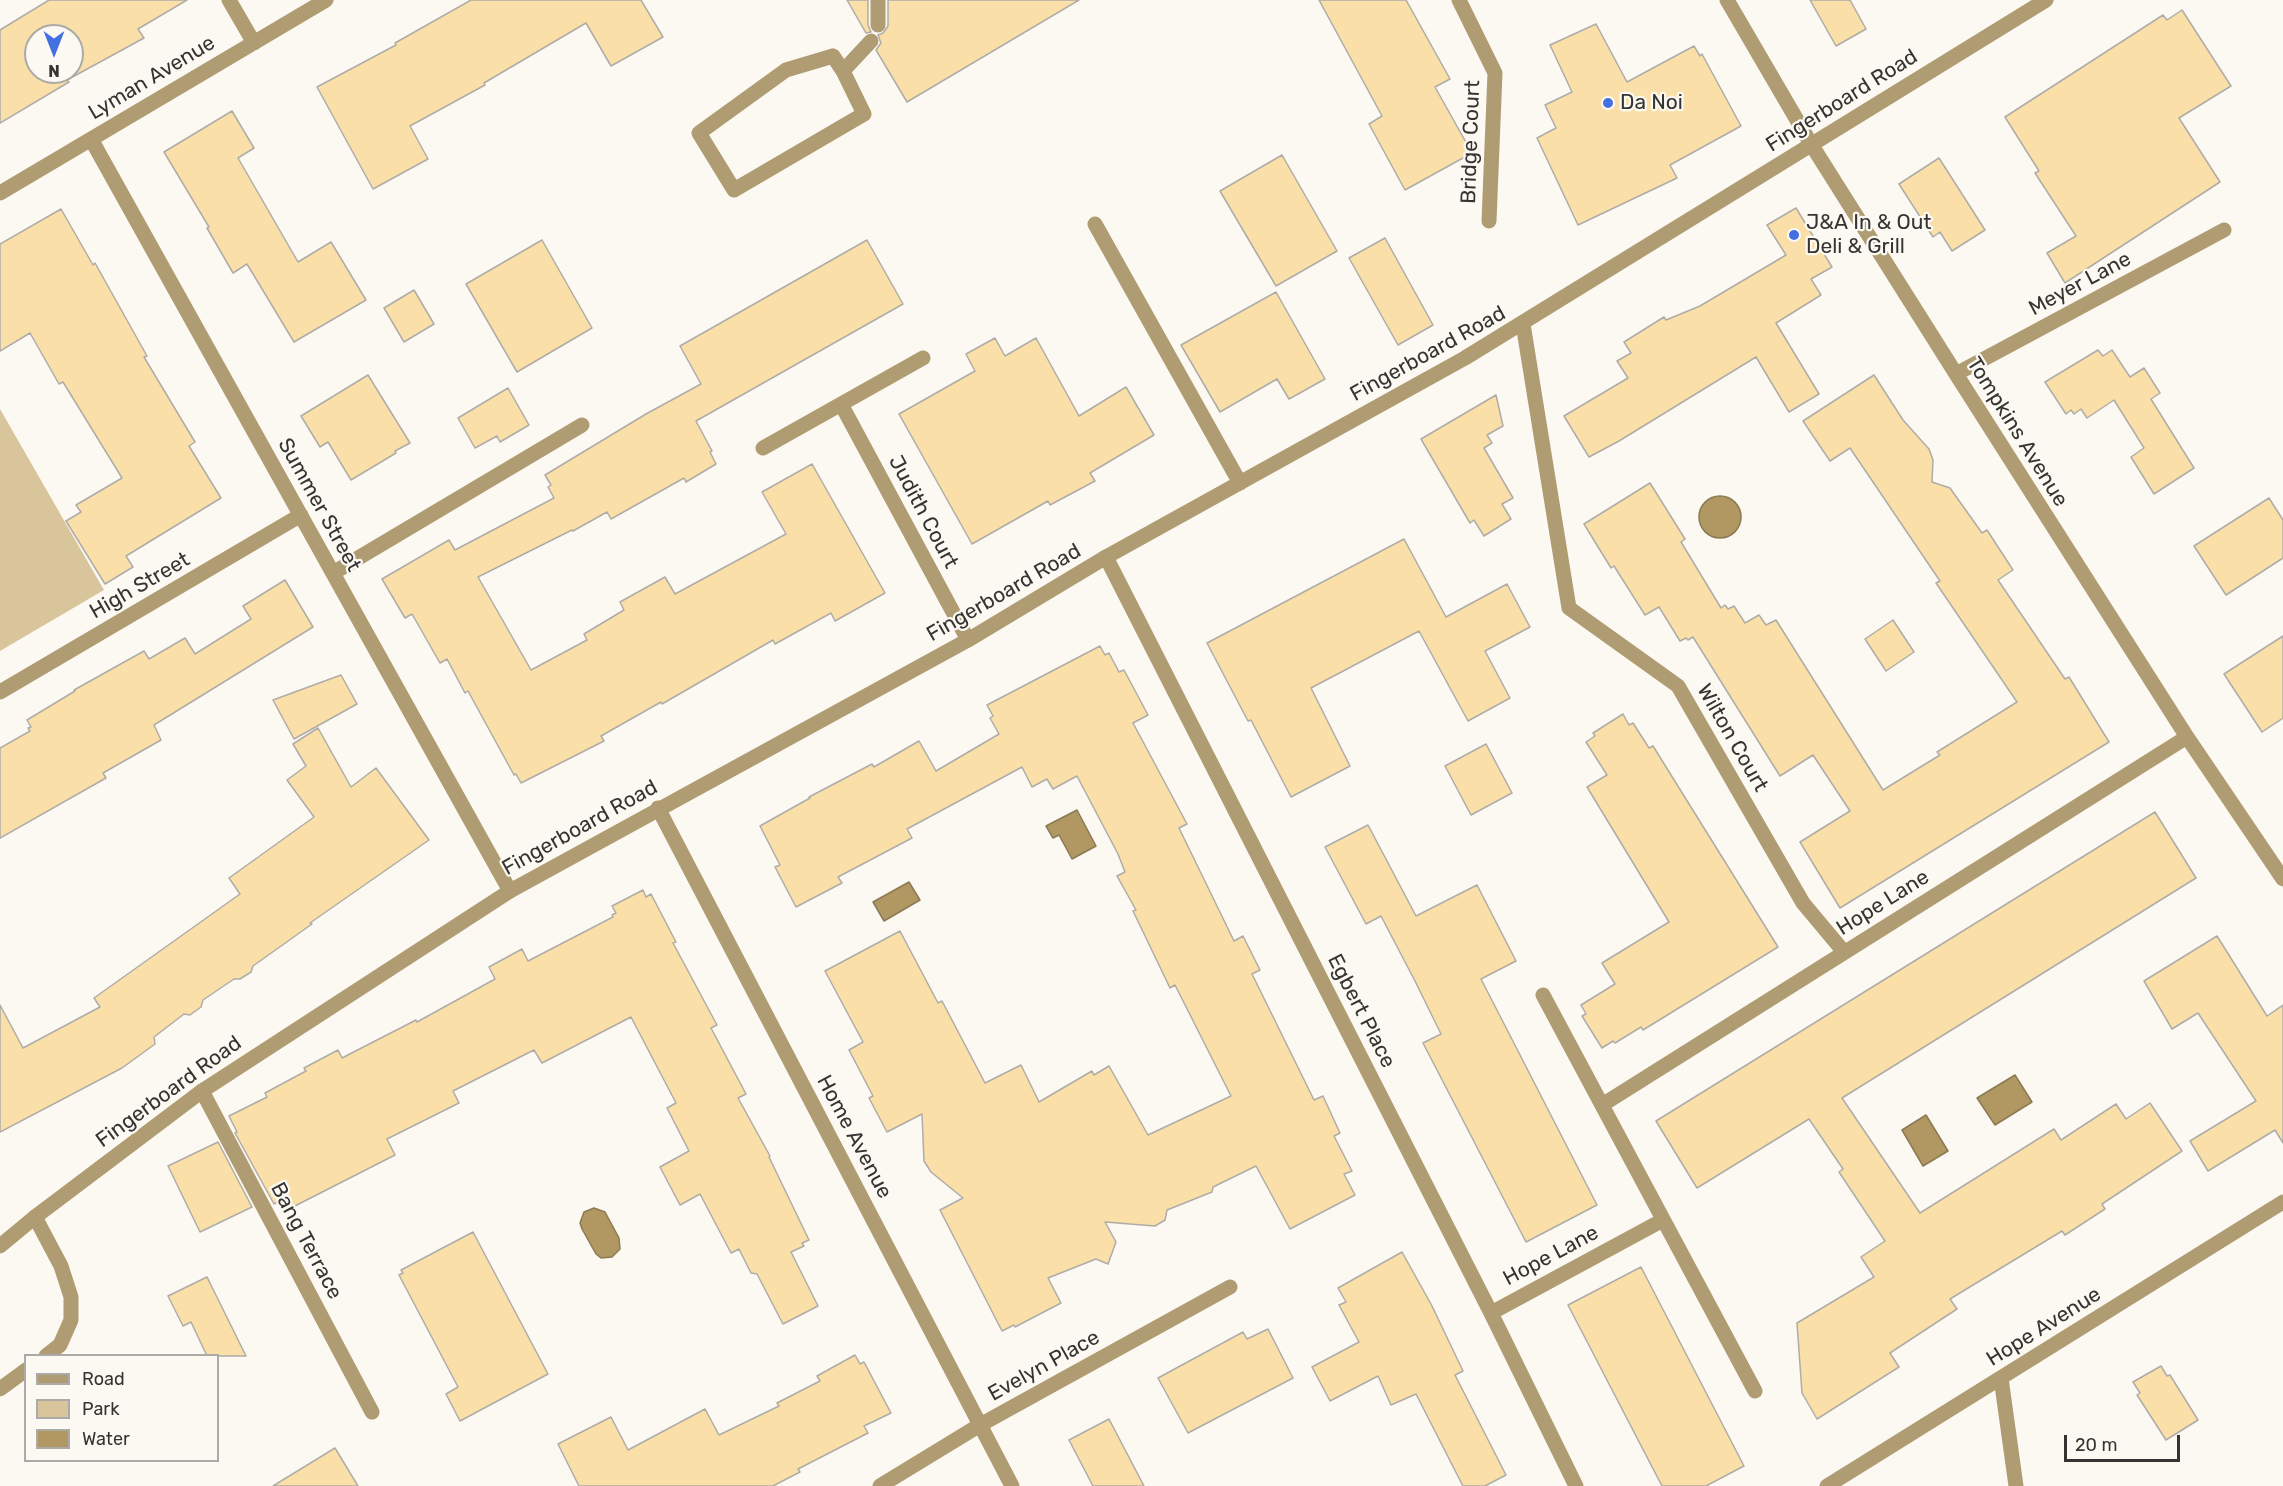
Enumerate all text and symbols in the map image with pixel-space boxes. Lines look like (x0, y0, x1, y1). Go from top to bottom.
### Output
north arrow (24, 24, 84, 84)
street label: Lyman Avenue (84, 30, 220, 126)
street label: Fingerboard Road (1762, 44, 1922, 158)
text: N (48, 61, 60, 80)
street label: Bridge Court (1456, 80, 1486, 204)
place label: Da Noi (1620, 90, 1683, 116)
marker: Da Noi (1601, 96, 1615, 110)
place label: J&A In & Out Deli & Grill (1806, 210, 1932, 260)
marker: J&A In & Out Deli & Grill (1787, 228, 1801, 242)
street label: Meyer Lane (2025, 247, 2135, 321)
street label: Fingerboard Road (1346, 301, 1510, 407)
street label: Tompkins Avenue (1961, 353, 2073, 511)
street label: Summer Street (272, 434, 366, 576)
street label: Judith Court (883, 451, 963, 573)
street label: Fingerboard Road (923, 539, 1085, 647)
street label: High Street (86, 547, 194, 625)
street label: Wilton Court (1691, 680, 1773, 796)
street label: Fingerboard Road (498, 775, 662, 881)
street label: Hope Lane (1832, 865, 1934, 941)
street label: Egbert Place (1322, 950, 1400, 1072)
street label: Fingerboard Road (91, 1031, 247, 1153)
street label: Home Avenue (811, 1071, 897, 1203)
street label: Bang Terrace (265, 1178, 347, 1304)
street label: Hope Lane (1499, 1220, 1603, 1292)
street label: Hope Avenue (1982, 1282, 2106, 1372)
street label: Evelyn Place (984, 1325, 1104, 1407)
legend (24, 1354, 219, 1462)
text: Road (82, 1368, 125, 1390)
text: Park (82, 1398, 119, 1420)
scale bar (2067, 1423, 2182, 1461)
text: Water (82, 1428, 130, 1450)
text: 20 m (2075, 1434, 2117, 1456)

